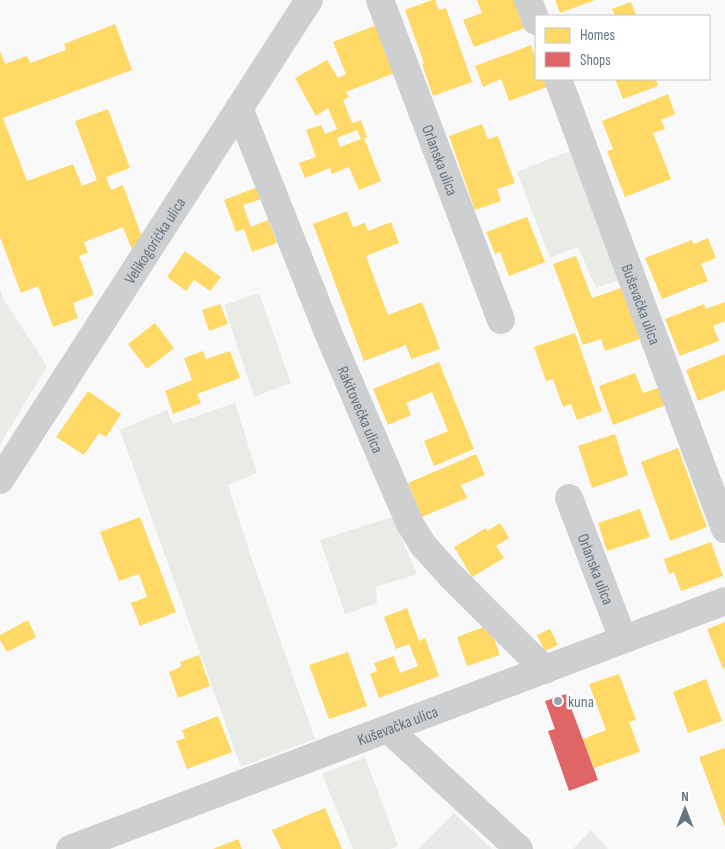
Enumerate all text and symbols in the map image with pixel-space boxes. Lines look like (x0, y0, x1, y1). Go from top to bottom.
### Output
legend (535, 15, 710, 80)
text: Homes (580, 26, 615, 45)
text: Shops (580, 51, 611, 70)
street label: Orlanska ulica (417, 122, 461, 199)
street label: Velikogorička ulica (121, 194, 190, 288)
street label: Buševačka ulica (616, 262, 664, 348)
street label: Rakitovečka ulica (332, 363, 386, 456)
street label: Orlanska ulica (573, 531, 617, 608)
place label: kuna (568, 693, 594, 712)
marker: kuna (552, 695, 564, 707)
street label: Kuševačka ulica (355, 703, 441, 750)
north arrow (660, 784, 710, 834)
text: N (681, 788, 689, 805)

